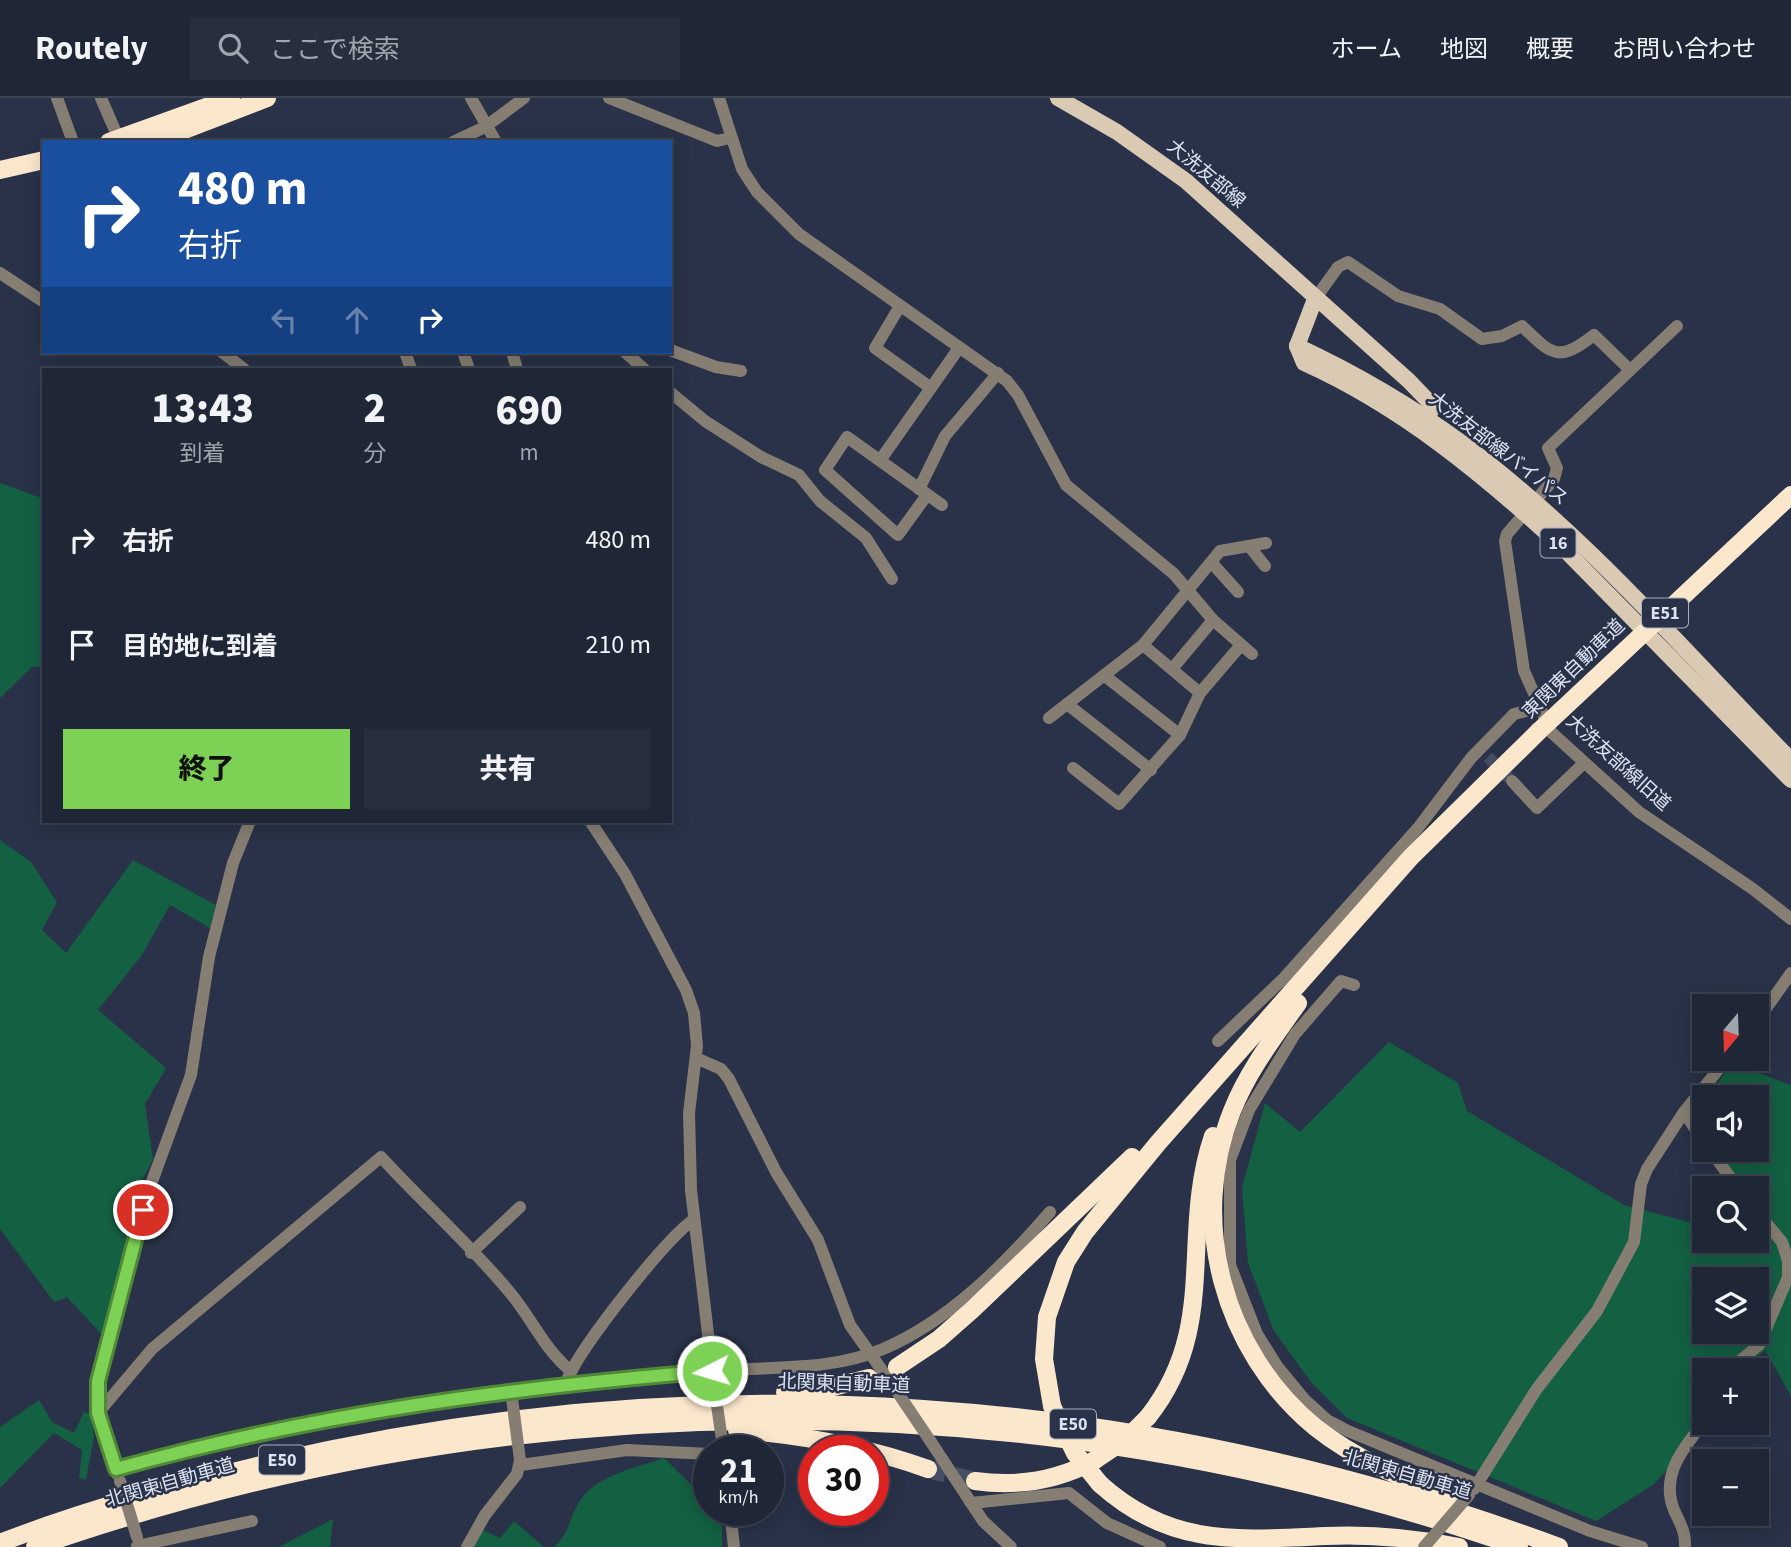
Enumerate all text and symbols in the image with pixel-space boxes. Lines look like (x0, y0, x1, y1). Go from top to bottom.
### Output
search box (190, 17, 680, 80)
text: Routely (35, 25, 148, 72)
icon: search (214, 29, 252, 67)
text: ここで検索 (270, 31, 400, 68)
text: ホーム (1331, 32, 1402, 67)
text: 地図 (1440, 32, 1488, 67)
text: 概要 (1526, 32, 1574, 67)
text: お問い合わせ (1612, 32, 1756, 67)
street label: 大洗友部線 (1161, 133, 1251, 215)
text: 480 m (178, 154, 307, 224)
icon: right (63, 168, 154, 259)
text: 右折 (178, 223, 242, 269)
icon: left (265, 301, 303, 339)
icon: ahead (338, 301, 376, 339)
icon: right (411, 301, 449, 339)
text: 13:43 (151, 379, 254, 439)
text: 2 (363, 379, 386, 439)
text: 690 (495, 381, 563, 441)
street label: 大洗友部線バイパス (1422, 386, 1574, 512)
text: m (520, 436, 539, 469)
text: 到着 (180, 437, 226, 470)
text: 分 (363, 437, 386, 470)
icon: right (63, 521, 101, 559)
text: 480 m (585, 521, 651, 558)
text: 右折 (122, 523, 174, 560)
road number: 16 (1540, 528, 1576, 558)
road number: E51 (1642, 598, 1688, 628)
street label: 東関東自動車道 (1517, 613, 1631, 725)
icon: arrive (63, 626, 101, 664)
text: 210 m (585, 626, 651, 663)
text: 目的地に到着 (122, 628, 278, 665)
street label: 大洗友部線旧道 (1560, 708, 1676, 818)
button: 終了 (63, 729, 350, 809)
button: 共有 (364, 729, 651, 809)
north arrow (1692, 994, 1769, 1071)
map controls (1692, 994, 1769, 1526)
button: sound (1692, 1085, 1769, 1162)
button: search (1692, 1176, 1769, 1253)
pin (113, 1180, 173, 1240)
icon: arrive (124, 1191, 162, 1229)
button: layers (1692, 1267, 1769, 1344)
position arrow (675, 1334, 749, 1408)
button: + (1692, 1358, 1769, 1435)
street label: 北関東自動車道 (777, 1368, 911, 1400)
road number: E50 (1050, 1409, 1096, 1438)
speed limit sign: 30 (798, 1435, 889, 1526)
street label: 北関東自動車道 (1339, 1444, 1475, 1506)
road number: E50 (259, 1446, 305, 1475)
text: 21 (720, 1446, 757, 1496)
button: − (1692, 1449, 1769, 1526)
street label: 北関東自動車道 (102, 1452, 238, 1514)
text: km/h (719, 1485, 758, 1510)

